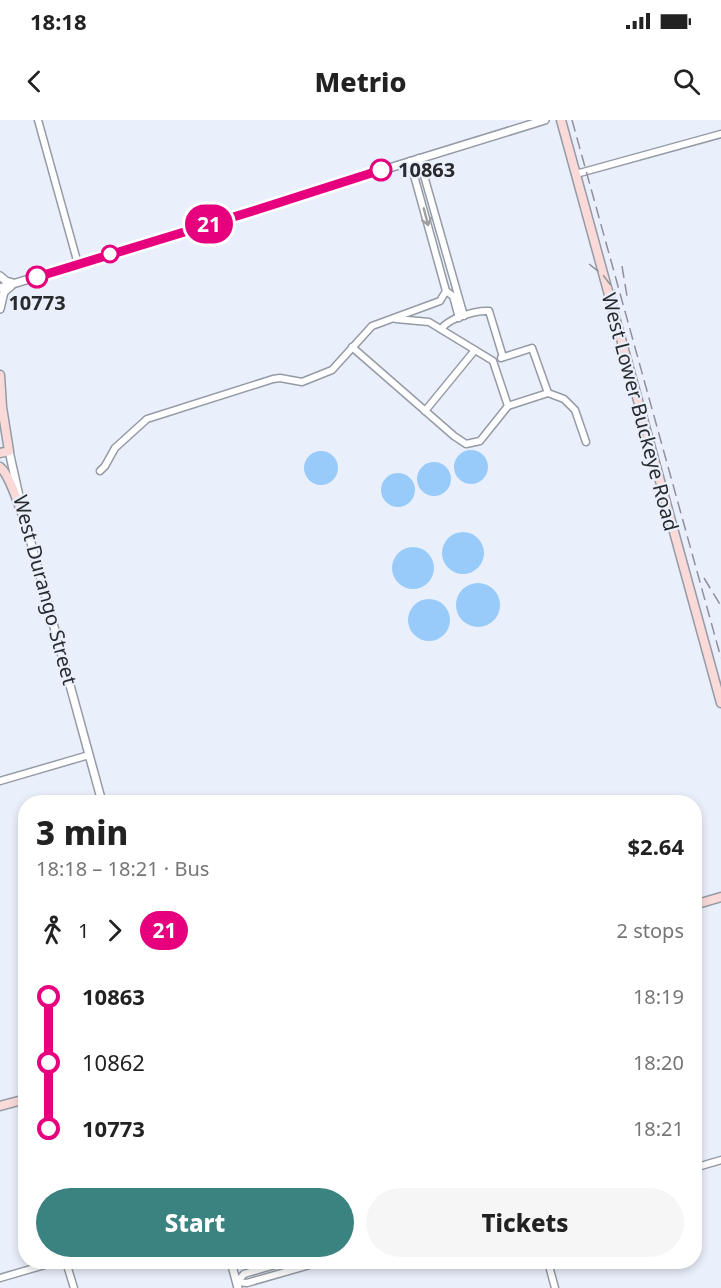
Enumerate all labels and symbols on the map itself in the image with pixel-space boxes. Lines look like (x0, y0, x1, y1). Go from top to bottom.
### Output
place label: 10863 (398, 156, 455, 183)
marker: 10863 (370, 159, 392, 181)
line badge: 21 (182, 204, 236, 244)
one-way arrow (421, 207, 432, 226)
unlabelled marker (101, 245, 119, 263)
marker: 10773 (26, 266, 48, 288)
place label: 10773 (8, 289, 66, 316)
street label: West Lower Buckeye Road (596, 290, 685, 534)
street label: West Durango Street (7, 492, 84, 688)

